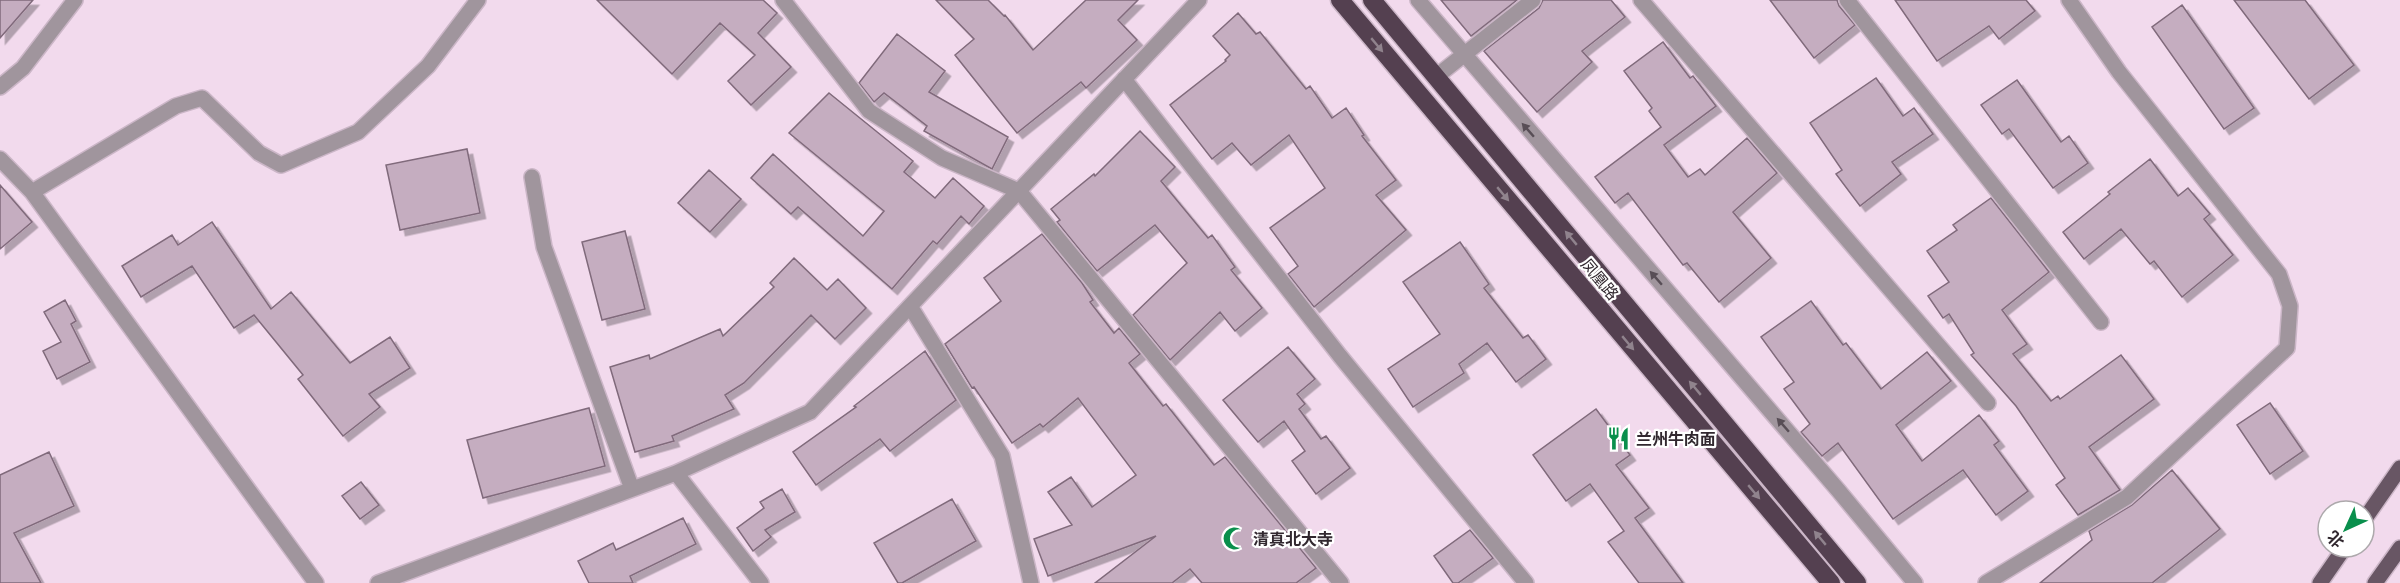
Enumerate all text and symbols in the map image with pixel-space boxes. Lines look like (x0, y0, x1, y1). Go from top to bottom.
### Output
one-way arrow (1371, 37, 1384, 53)
one-way arrow (1522, 122, 1535, 138)
one-way arrow (1496, 186, 1509, 201)
one-way arrow (1565, 231, 1578, 246)
street label: 凤凰路 (1575, 254, 1623, 305)
one-way arrow (1649, 270, 1662, 286)
one-way arrow (1622, 335, 1635, 351)
one-way arrow (1689, 380, 1702, 396)
one-way arrow (1776, 418, 1790, 433)
restaurant icon: 兰州牛肉面 (1605, 426, 1631, 452)
place label: 兰州牛肉面 (1636, 429, 1716, 451)
one-way arrow (1747, 484, 1760, 499)
north arrow (2316, 499, 2376, 559)
text: 北 (2323, 525, 2350, 552)
mosque icon: 清真北大寺 (1222, 526, 1248, 552)
place label: 清真北大寺 (1253, 529, 1333, 551)
one-way arrow (1814, 531, 1827, 546)

